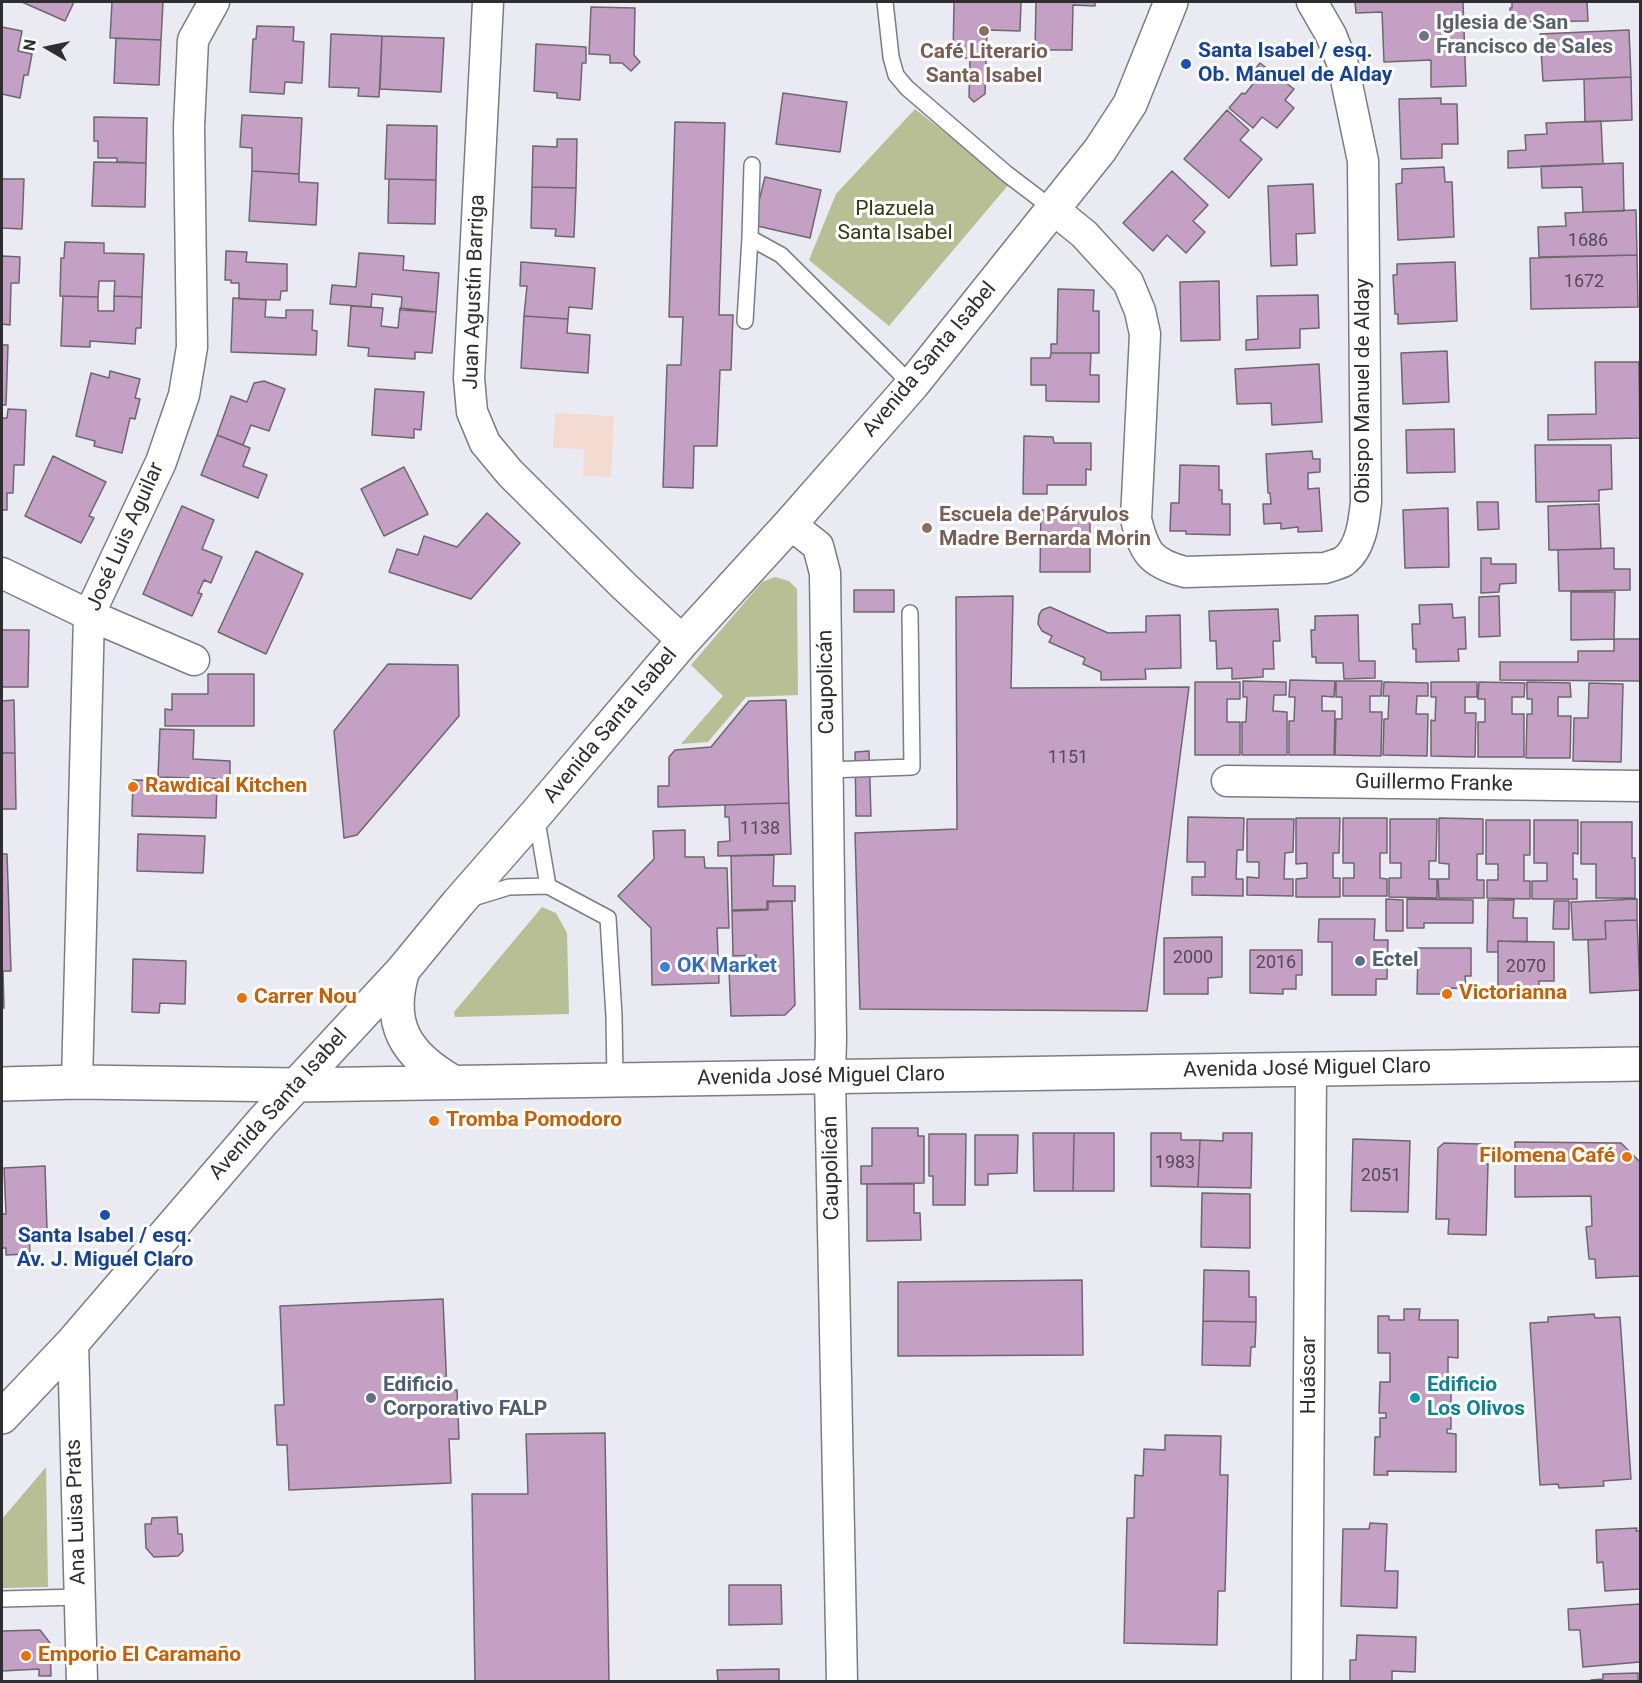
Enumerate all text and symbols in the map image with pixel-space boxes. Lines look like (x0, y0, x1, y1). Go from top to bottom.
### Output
place label: Iglesia de San Francisco de Sales (1436, 11, 1613, 61)
north arrow (18, 18, 78, 78)
marker: Café Literario Santa Isabel (977, 24, 991, 38)
marker: Iglesia de San Francisco de Sales (1417, 29, 1431, 43)
text: N (19, 38, 40, 52)
place label: Santa Isabel / esq. Ob. Manuel de Alday (1198, 39, 1392, 89)
place label: Café Literario Santa Isabel (920, 40, 1048, 90)
marker: Santa Isabel / esq. Ob. Manuel de Alday (1179, 57, 1193, 71)
street label: Juan Agustín Barriga (459, 194, 491, 390)
park label: Plazuela Santa Isabel (838, 197, 952, 247)
house number: 1686 (1568, 230, 1608, 252)
house number: 1672 (1564, 271, 1604, 293)
street label: Avenida Santa Isabel (858, 277, 1002, 443)
street label: Obispo Manuel de Alday (1351, 278, 1377, 504)
street label: José Luis Aguilar (82, 459, 170, 615)
place label: Escuela de Párvulos Madre Bernarda Morin (939, 503, 1151, 553)
marker: Escuela de Párvulos Madre Bernarda Morin (920, 521, 934, 535)
street label: Caupolicán (813, 629, 841, 735)
street label: Avenida Santa Isabel (539, 643, 683, 809)
house number: 1151 (1048, 747, 1088, 769)
street label: Guillermo Franke (1355, 770, 1513, 798)
place label: Rawdical Kitchen (145, 774, 307, 800)
marker: Rawdical Kitchen (126, 780, 140, 794)
house number: 1138 (740, 818, 780, 840)
house number: 2000 (1173, 947, 1213, 969)
place label: Ectel (1372, 948, 1419, 974)
house number: 2016 (1256, 952, 1296, 974)
place label: OK Market (677, 954, 777, 980)
marker: Ectel (1353, 954, 1367, 968)
house number: 2070 (1506, 956, 1546, 978)
marker: OK Market (658, 960, 672, 974)
place label: Victorianna (1459, 981, 1567, 1007)
place label: Carrer Nou (254, 985, 357, 1011)
marker: Victorianna (1440, 987, 1454, 1001)
marker: Carrer Nou (235, 991, 249, 1005)
street label: Avenida Santa Isabel (205, 1024, 353, 1186)
street label: Avenida José Miguel Claro (1183, 1054, 1431, 1084)
street label: Avenida José Miguel Claro (697, 1062, 945, 1092)
place label: Tromba Pomodoro (446, 1108, 622, 1134)
marker: Tromba Pomodoro (427, 1114, 441, 1128)
street label: Caupolicán (818, 1115, 846, 1221)
place label: Filomena Café (1479, 1144, 1615, 1170)
marker: Filomena Café (1620, 1150, 1634, 1164)
house number: 1983 (1155, 1152, 1195, 1174)
house number: 2051 (1361, 1165, 1401, 1187)
marker: Santa Isabel / esq. Av. J. Miguel Claro (98, 1208, 112, 1222)
place label: Santa Isabel / esq. Av. J. Miguel Claro (17, 1224, 193, 1274)
street label: Huáscar (1297, 1336, 1323, 1414)
place label: Edificio Corporativo FALP (383, 1373, 547, 1423)
place label: Edificio Los Olivos (1427, 1373, 1525, 1423)
marker: Edificio Corporativo FALP (364, 1391, 378, 1405)
marker: Edificio Los Olivos (1408, 1391, 1422, 1405)
street label: Ana Luisa Prats (62, 1439, 92, 1585)
place label: Emporio El Caramaño (38, 1643, 241, 1669)
marker: Emporio El Caramaño (19, 1649, 33, 1663)

